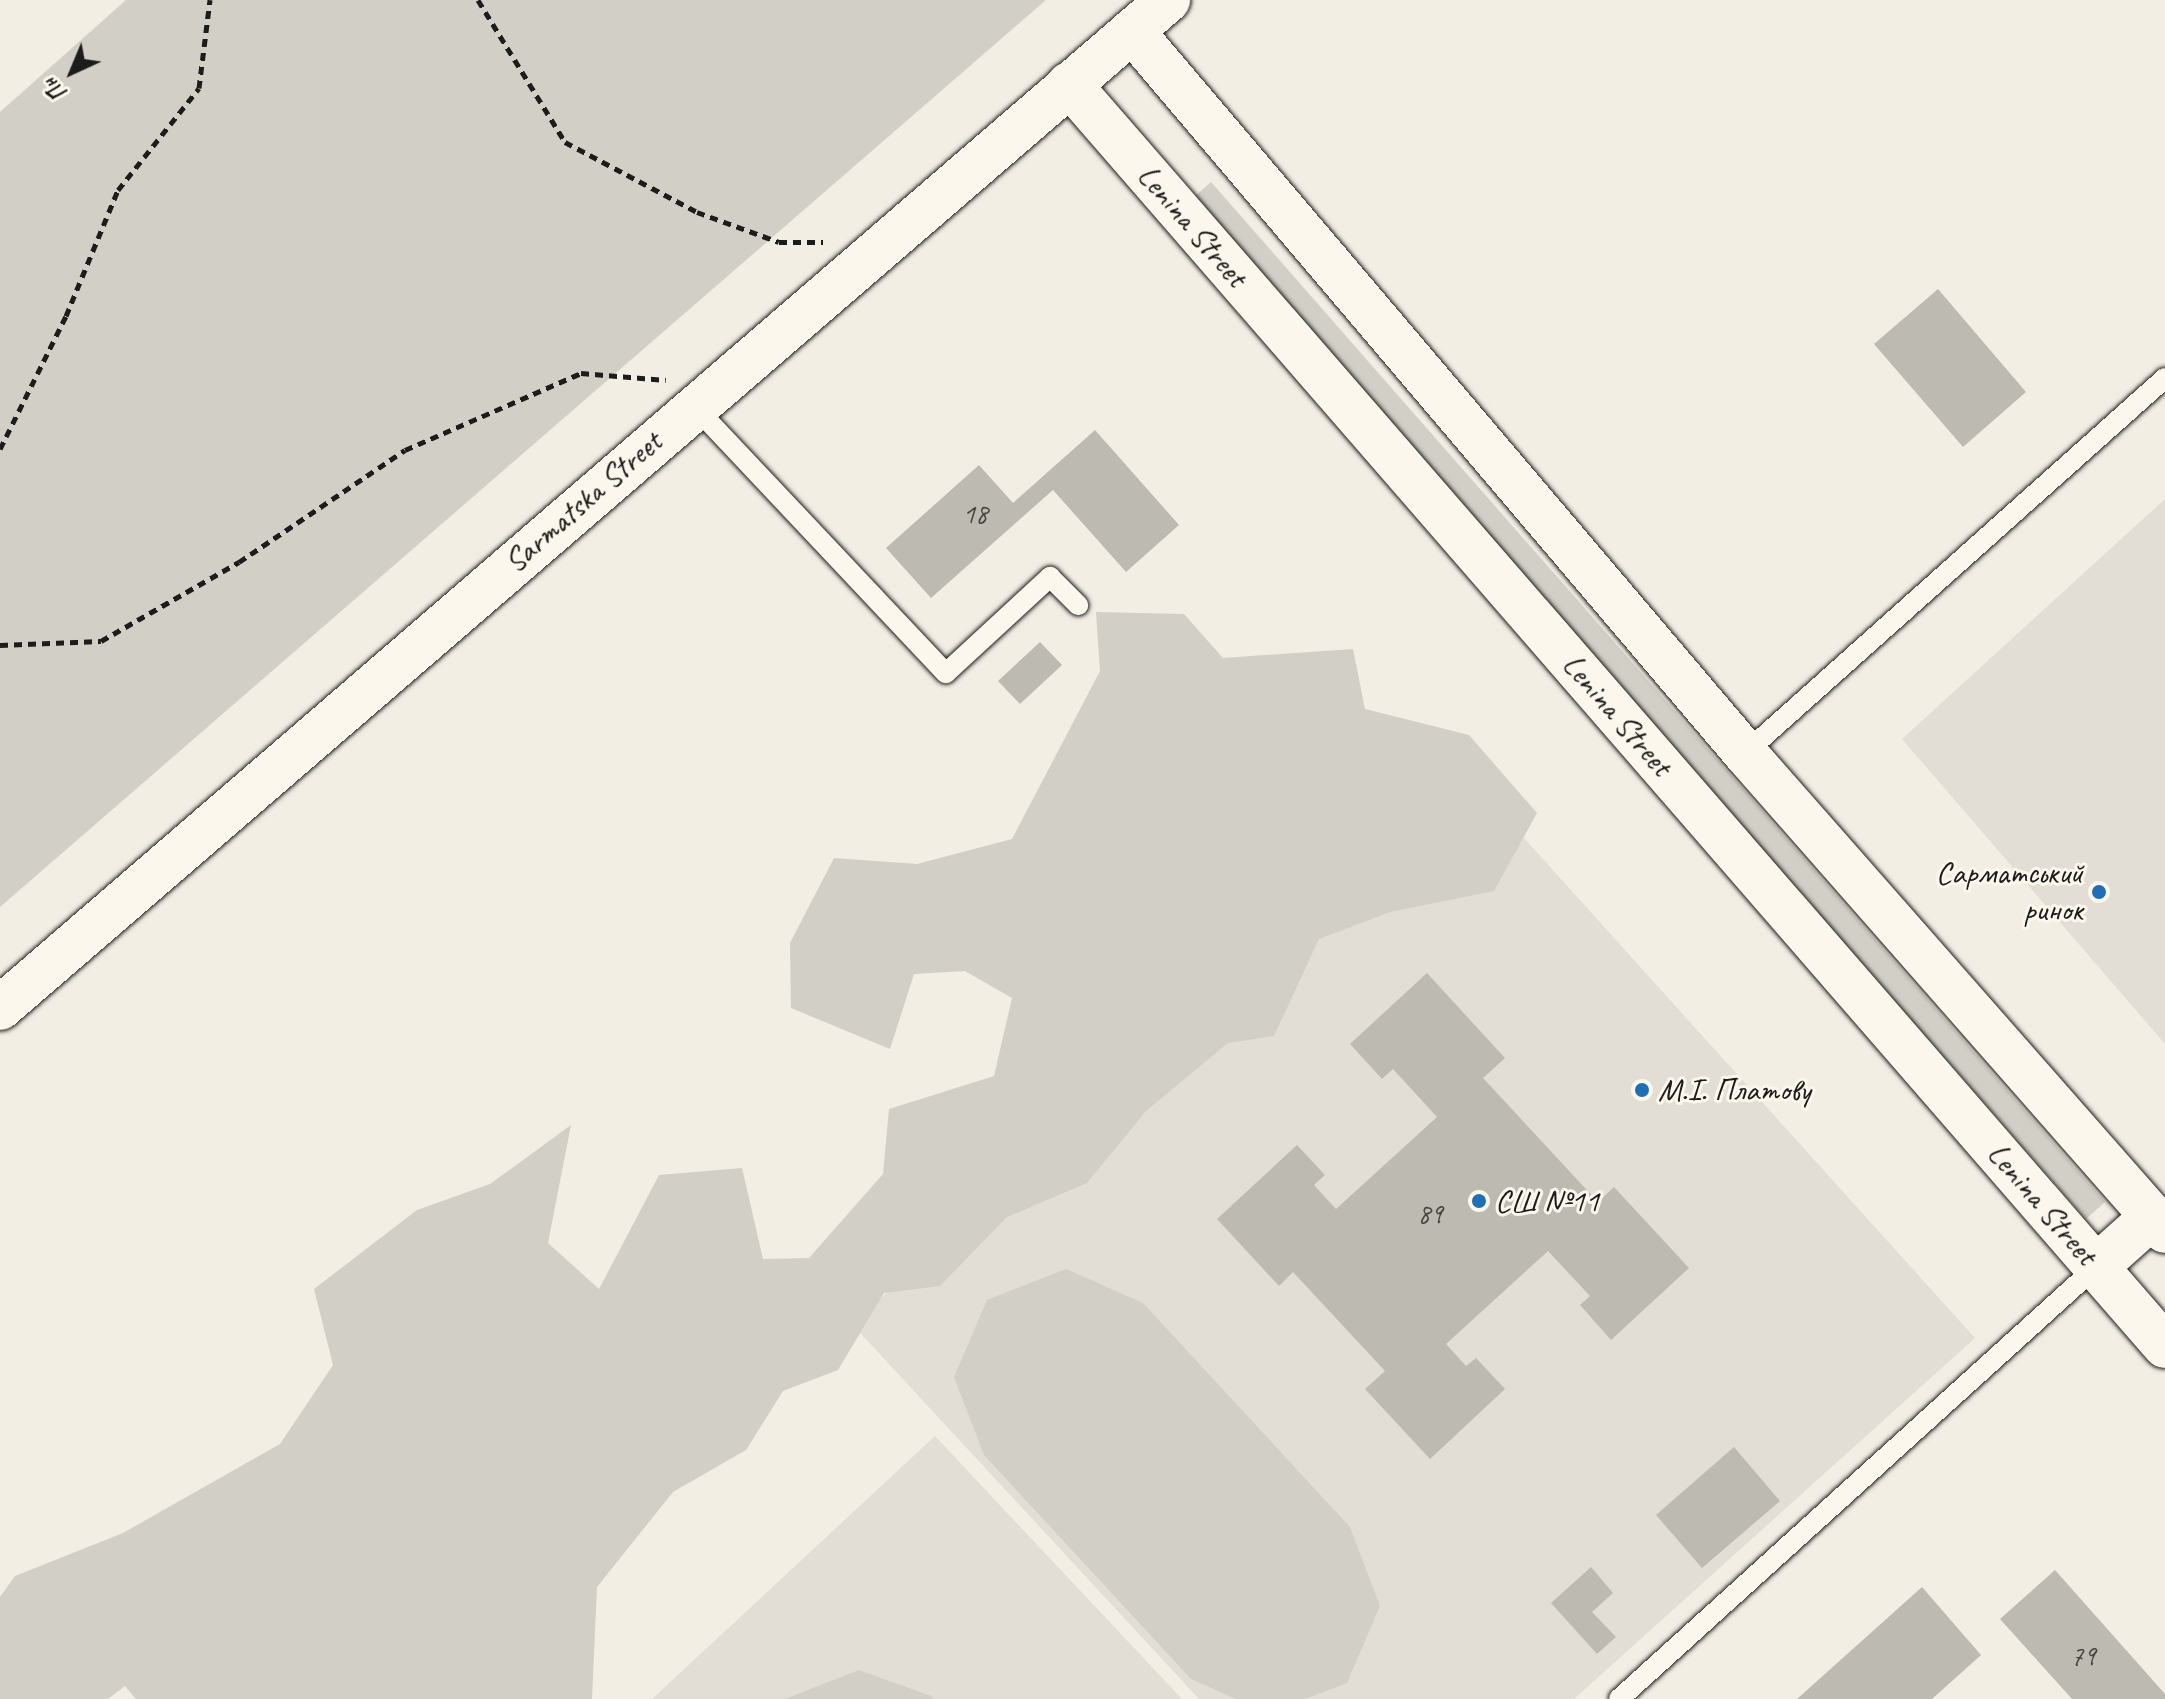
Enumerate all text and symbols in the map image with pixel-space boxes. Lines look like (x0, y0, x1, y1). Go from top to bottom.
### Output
north arrow (32, 32, 112, 112)
text: Пн (37, 71, 73, 107)
street label: Lenina Street (1129, 157, 1255, 295)
street label: Sarmatska Street (496, 423, 670, 581)
house number: 18 (962, 497, 988, 531)
street label: Lenina Street (1554, 646, 1680, 784)
place label: Сарматський ринок (1936, 855, 2083, 930)
marker: Сарматський ринок (2090, 883, 2108, 901)
place label: М.І. Платову (1658, 1071, 1810, 1109)
marker: М.І. Платову (1633, 1081, 1651, 1099)
street label: Lenina Street (1979, 1135, 2105, 1273)
place label: СШ №11 (1495, 1182, 1599, 1220)
marker: СШ №11 (1470, 1192, 1488, 1210)
house number: 89 (1417, 1197, 1443, 1231)
house number: 79 (2070, 1639, 2096, 1673)

